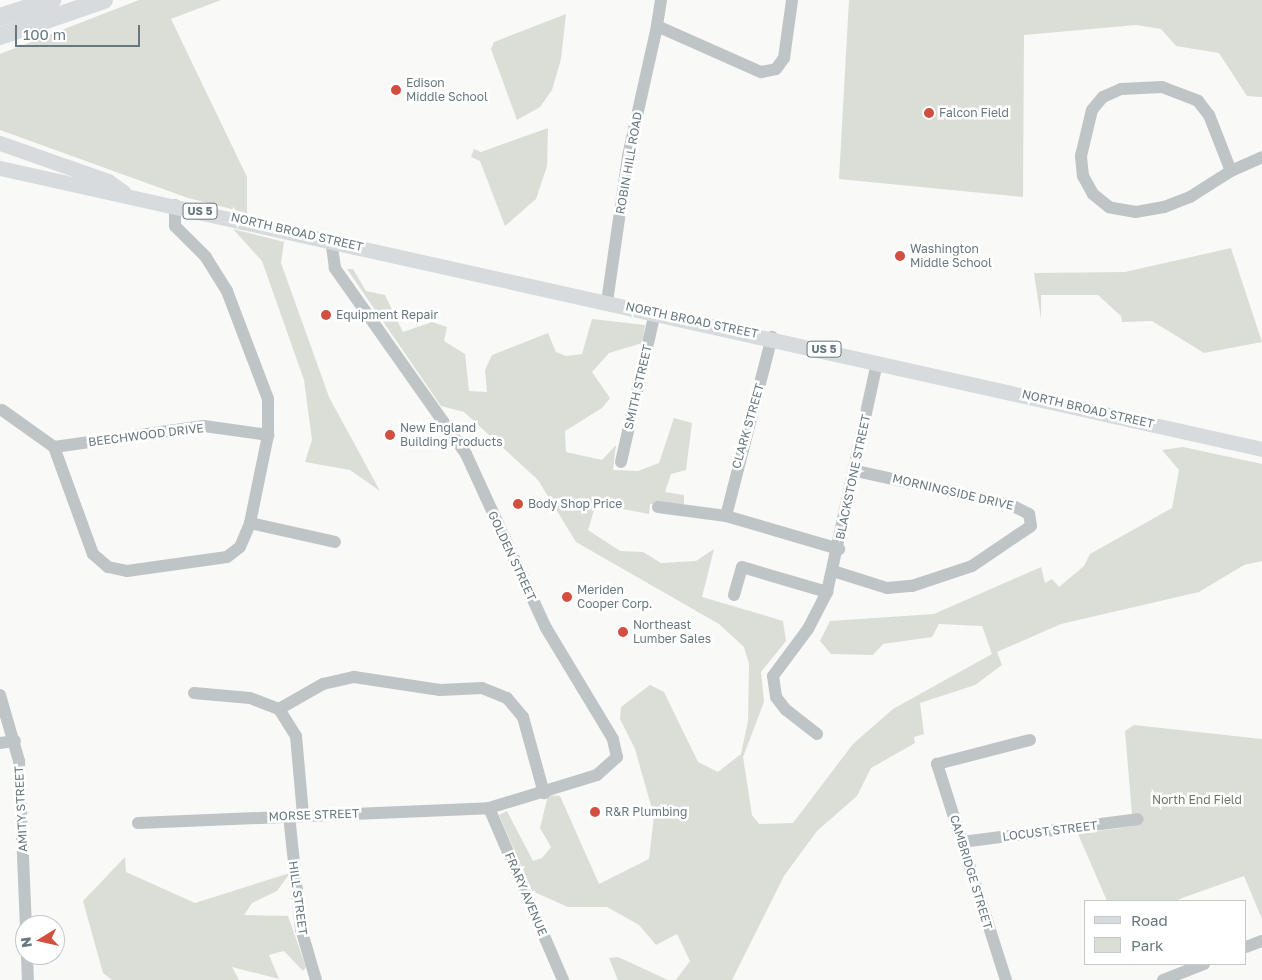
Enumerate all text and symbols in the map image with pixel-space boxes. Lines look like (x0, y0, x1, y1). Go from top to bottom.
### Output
scale bar (18, 15, 142, 47)
text: 100 m (23, 25, 66, 43)
place label: Edison Middle School (406, 76, 488, 104)
marker: Edison Middle School (390, 84, 402, 96)
place label: Falcon Field (939, 106, 1009, 120)
marker: Falcon Field (923, 107, 935, 119)
street label: ROBIN HILL ROAD (613, 111, 645, 215)
road number: US 5 (182, 202, 218, 220)
street label: NORTH BROAD STREET (229, 210, 365, 254)
place label: Washington Middle School (910, 242, 992, 270)
marker: Washington Middle School (894, 250, 906, 262)
street label: NORTH BROAD STREET (624, 299, 760, 341)
place label: Equipment Repair (336, 308, 438, 322)
marker: Equipment Repair (320, 309, 332, 321)
road number: US 5 (806, 340, 842, 358)
street label: SMITH STREET (621, 343, 655, 431)
street label: CLARK STREET (729, 382, 767, 470)
street label: NORTH BROAD STREET (1020, 387, 1156, 431)
street label: BLACKSTONE STREET (833, 413, 873, 541)
street label: BEECHWOOD DRIVE (87, 421, 205, 449)
place label: New England Building Products (400, 421, 503, 449)
marker: New England Building Products (384, 429, 396, 441)
street label: MORNINGSIDE DRIVE (891, 471, 1015, 513)
place label: Body Shop Price (528, 497, 622, 511)
marker: Body Shop Price (512, 498, 524, 510)
street label: GOLDEN STREET (485, 509, 539, 603)
place label: Meriden Cooper Corp. (577, 583, 652, 611)
marker: Meriden Cooper Corp. (561, 591, 573, 603)
place label: Northeast Lumber Sales (633, 618, 711, 646)
marker: Northeast Lumber Sales (617, 626, 629, 638)
street label: AMITY STREET (12, 766, 30, 852)
park label: North End Field (1152, 793, 1242, 807)
place label: R&R Plumbing (605, 805, 687, 819)
street label: MORSE STREET (268, 806, 360, 824)
marker: R&R Plumbing (589, 806, 601, 818)
street label: CAMBRIDGE STREET (947, 813, 995, 931)
street label: LOCUST STREET (1002, 818, 1098, 844)
street label: FRARY AVENUE (502, 850, 550, 938)
street label: HILL STREET (286, 860, 310, 936)
legend (1084, 900, 1247, 965)
text: Road (1131, 911, 1168, 929)
north arrow (15, 915, 65, 965)
text: N (16, 936, 35, 949)
text: Park (1131, 936, 1163, 954)

